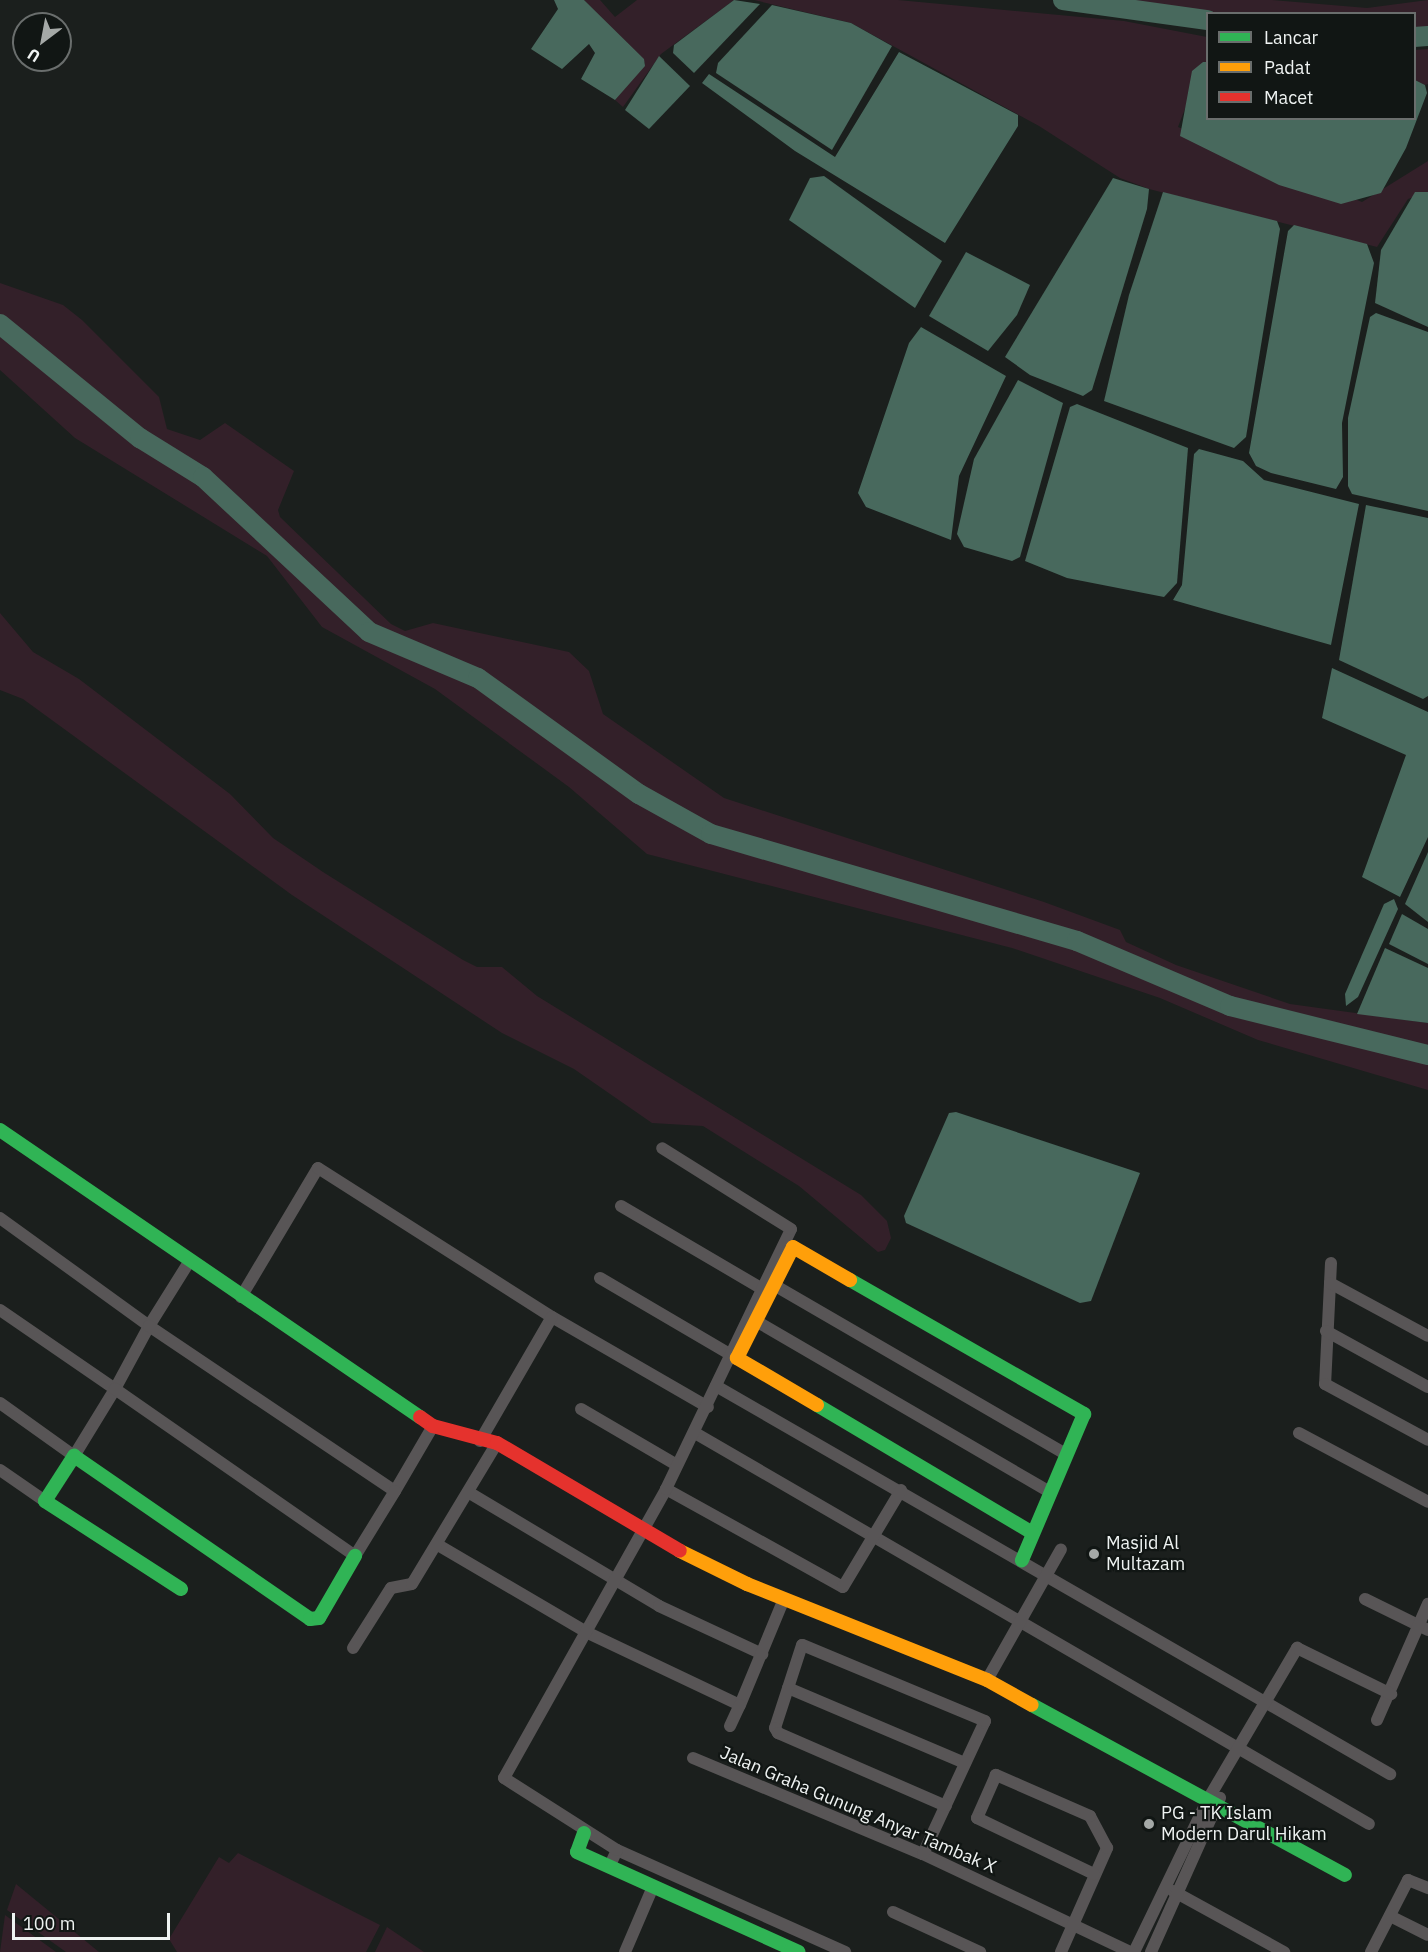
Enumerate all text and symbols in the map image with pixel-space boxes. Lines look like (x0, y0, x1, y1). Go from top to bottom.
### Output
north arrow (12, 12, 72, 72)
legend (1206, 12, 1416, 120)
text: Lancar (1264, 26, 1318, 49)
text: U (24, 44, 44, 67)
text: Padat (1264, 56, 1311, 79)
text: Macet (1264, 86, 1313, 109)
place label: Masjid Al Multazam (1106, 1533, 1185, 1576)
marker: Masjid Al Multazam (1087, 1547, 1101, 1561)
street label: Jalan Graha Gunung Anyar Tambak X (717, 1742, 999, 1878)
place label: PG - TK Islam Modern Darul Hikam (1161, 1803, 1327, 1846)
marker: PG - TK Islam Modern Darul Hikam (1142, 1817, 1156, 1831)
scale bar (15, 1901, 172, 1939)
text: 100 m (23, 1912, 75, 1935)

